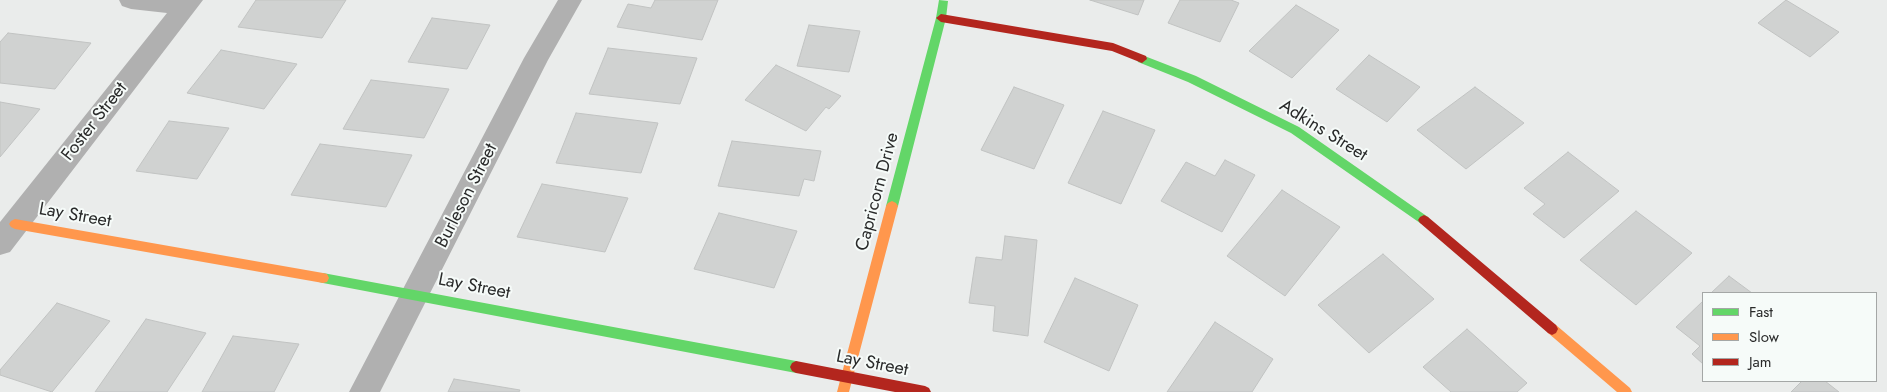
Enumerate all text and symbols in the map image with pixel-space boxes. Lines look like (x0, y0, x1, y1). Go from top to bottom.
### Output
street label: Foster Street (58, 78, 132, 166)
street label: Adkins Street (1275, 95, 1371, 167)
street label: Capricorn Drive (852, 130, 904, 254)
street label: Burleson Street (432, 140, 502, 252)
street label: Lay Street (37, 199, 113, 233)
street label: Lay Street (436, 269, 512, 305)
legend (1702, 292, 1877, 382)
text: Fast (1749, 301, 1773, 323)
text: Slow (1749, 326, 1779, 348)
street label: Lay Street (834, 346, 910, 382)
text: Jam (1749, 351, 1772, 373)

